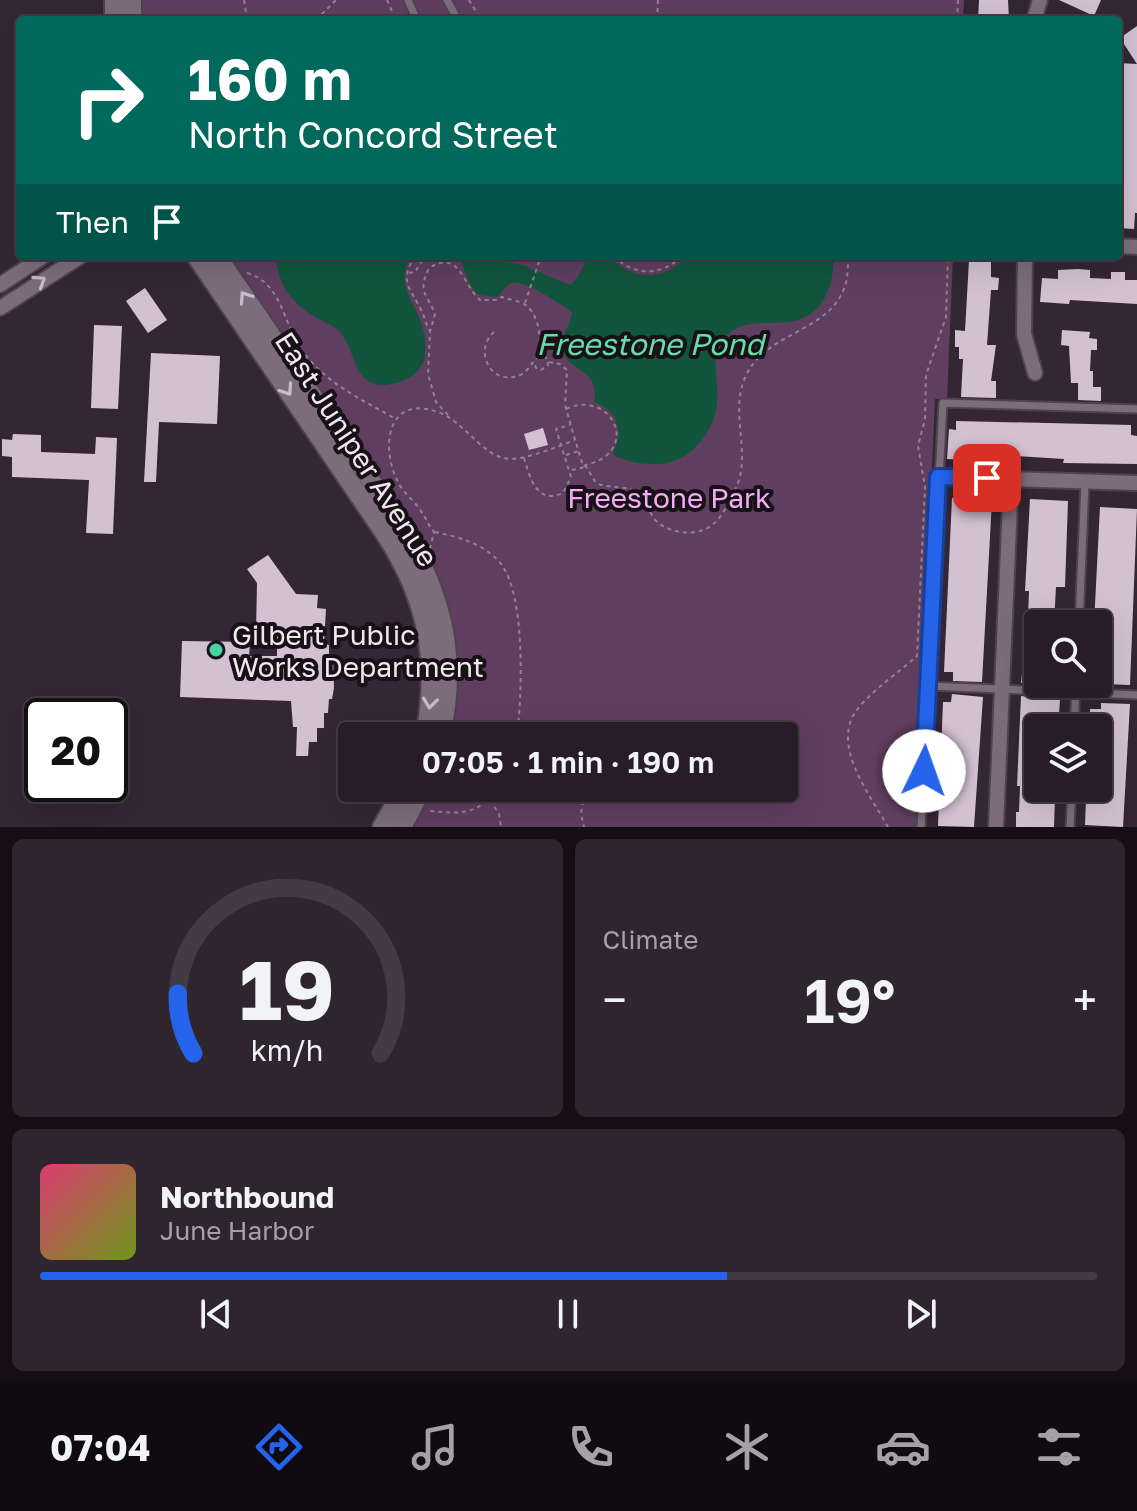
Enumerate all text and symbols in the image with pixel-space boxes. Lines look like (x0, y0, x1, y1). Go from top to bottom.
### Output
text: 160 m (188, 45, 352, 112)
icon: right (56, 48, 160, 152)
text: North Concord Street (188, 113, 558, 156)
icon: arrive (145, 200, 189, 244)
text: Then (56, 204, 129, 240)
one-way arrow (31, 276, 46, 291)
one-way arrow (240, 291, 255, 305)
street label: East Juniper Avenue (269, 325, 445, 573)
water label: Freestone Pond (536, 326, 767, 362)
one-way arrow (277, 381, 292, 395)
pin (953, 444, 1021, 512)
icon: arrive (965, 456, 1009, 500)
park label: Freestone Park (567, 481, 771, 514)
map controls (1024, 610, 1112, 802)
button: search (1024, 610, 1112, 698)
place label: Gilbert Public Works Department (232, 618, 484, 683)
marker: Gilbert Public Works Department (207, 641, 225, 659)
one-way arrow (422, 696, 439, 710)
speed limit sign: 20 (24, 698, 128, 802)
button: layers (1024, 714, 1112, 802)
position arrow (882, 729, 966, 813)
text: 07:05 · 1 min · 190 m (422, 744, 714, 780)
text: Climate (603, 924, 698, 955)
text: 19 (239, 938, 335, 1038)
text: 19° (804, 964, 895, 1036)
text: − (603, 973, 627, 1026)
text: + (1073, 973, 1097, 1026)
text: km/h (251, 1033, 324, 1067)
text: Northbound (160, 1179, 334, 1215)
text: June Harbor (160, 1215, 314, 1246)
icon: previous (194, 1292, 238, 1336)
icon: pause (546, 1292, 590, 1336)
icon: next (899, 1292, 943, 1336)
icon: directions (251, 1419, 307, 1475)
icon: music (407, 1419, 463, 1475)
icon: phone (563, 1419, 619, 1475)
icon: climate (719, 1419, 775, 1475)
icon: car (875, 1419, 931, 1475)
icon: filters (1031, 1419, 1087, 1475)
text: 07:04 (50, 1426, 150, 1469)

